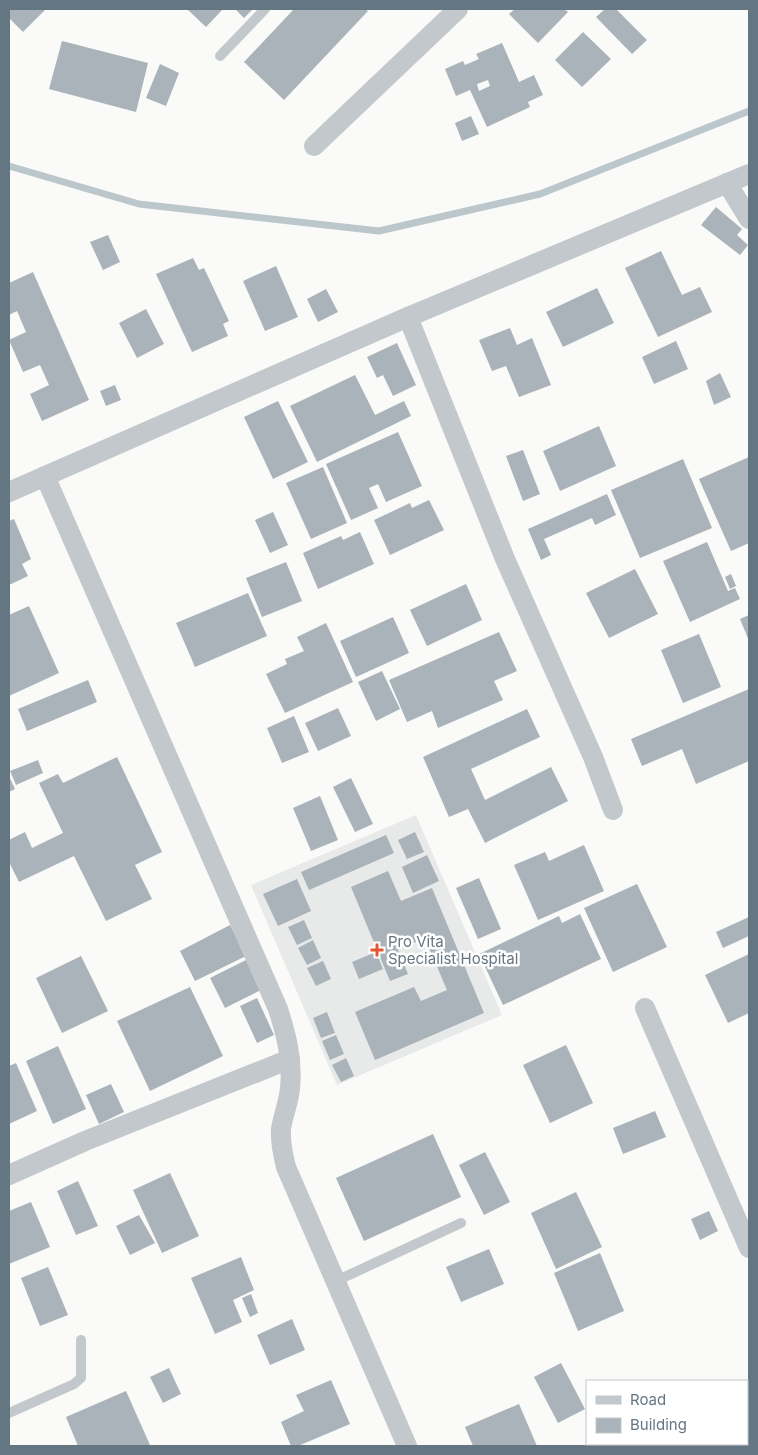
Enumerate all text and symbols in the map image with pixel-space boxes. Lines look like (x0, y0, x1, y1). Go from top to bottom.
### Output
place label: Pro Vita Specialist Hospital (388, 932, 518, 968)
marker: Pro Vita Specialist Hospital (370, 943, 384, 957)
legend (586, 1380, 748, 1445)
text: Road (630, 1390, 666, 1409)
text: Building (630, 1415, 687, 1434)

